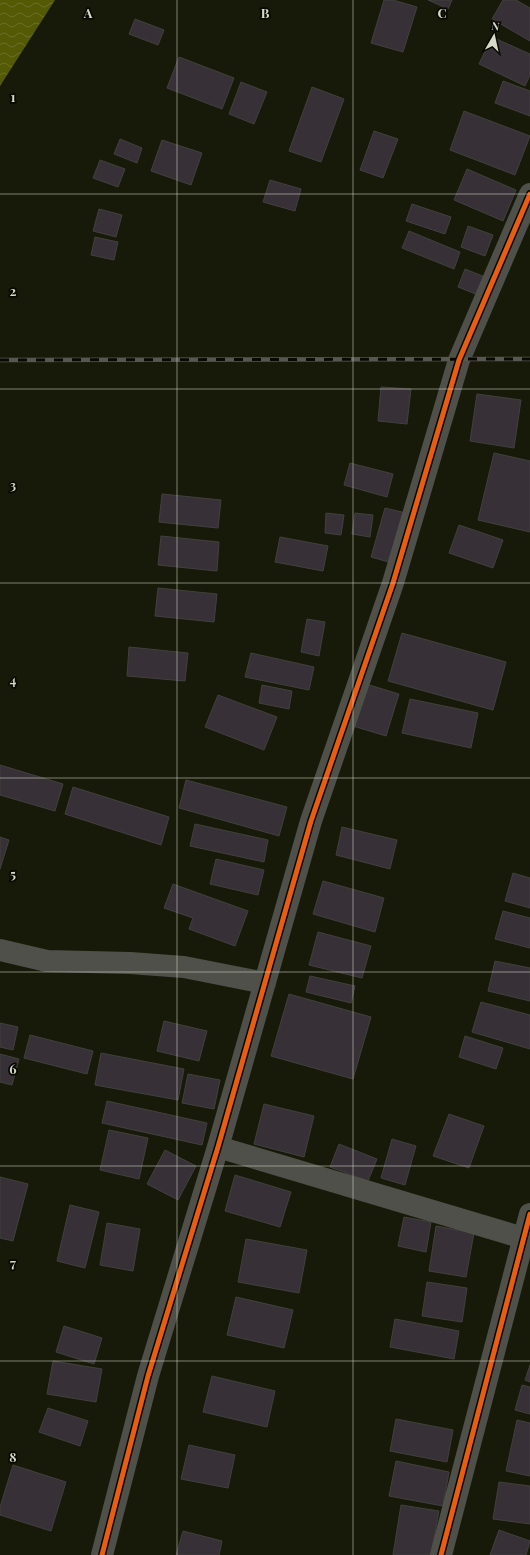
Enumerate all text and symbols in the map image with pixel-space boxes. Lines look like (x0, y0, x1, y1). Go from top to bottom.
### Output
text: A (83, 4, 93, 21)
text: B (261, 4, 270, 21)
text: C (437, 4, 447, 21)
north arrow (474, 16, 514, 56)
text: N (491, 18, 501, 34)
text: 1 (11, 88, 16, 105)
text: 2 (10, 282, 17, 299)
text: 3 (10, 476, 16, 493)
text: 4 (10, 671, 17, 688)
text: 5 (10, 865, 16, 882)
text: 6 (9, 1060, 17, 1077)
text: 7 (10, 1254, 16, 1271)
text: 8 (9, 1448, 17, 1465)

